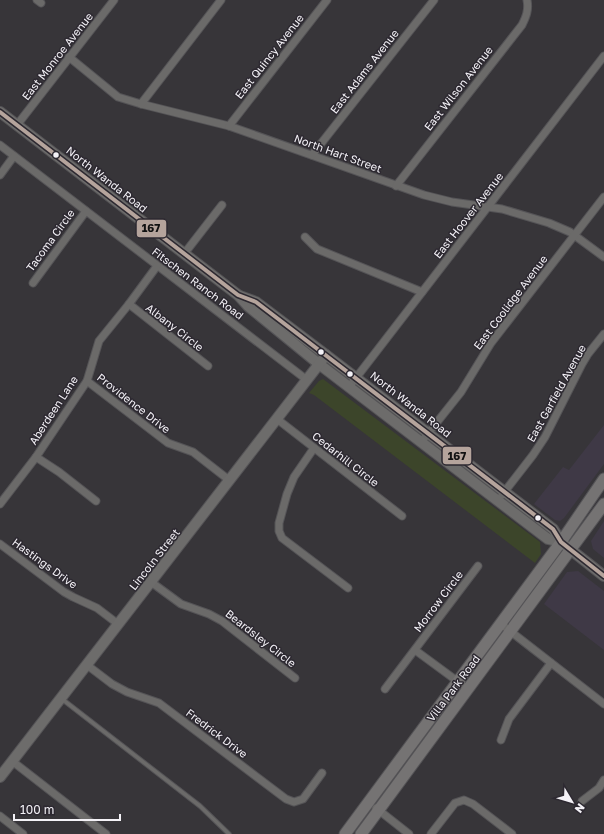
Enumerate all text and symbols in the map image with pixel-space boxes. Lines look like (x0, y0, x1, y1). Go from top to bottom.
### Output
street label: East Monroe Avenue (19, 10, 95, 102)
street label: East Quincy Avenue (232, 11, 306, 101)
street label: East Adams Avenue (327, 26, 401, 116)
street label: East Wilson Avenue (421, 43, 495, 133)
street label: North Hart Street (292, 131, 384, 175)
street label: North Wanda Road (64, 143, 150, 215)
unlabelled marker (51, 150, 61, 160)
street label: East Hoover Avenue (430, 169, 506, 261)
street label: Tacoma Circle (23, 206, 77, 274)
line badge: 167 (136, 219, 167, 238)
text: 167 (142, 221, 160, 234)
street label: Fitschen Ranch Road (150, 244, 246, 322)
street label: East Coolidge Avenue (470, 252, 550, 352)
street label: Albany Circle (144, 300, 206, 354)
street label: East Garfield Avenue (524, 342, 588, 444)
unlabelled marker (316, 347, 326, 357)
street label: North Wanda Road (368, 368, 454, 440)
unlabelled marker (345, 369, 355, 379)
street label: Providence Drive (95, 370, 173, 436)
street label: Aberdeen Lane (26, 373, 80, 447)
street label: Cedarhill Circle (310, 429, 382, 489)
line badge: 167 (442, 446, 472, 465)
text: 167 (448, 449, 466, 462)
unlabelled marker (533, 513, 543, 523)
street label: Lincoln Street (126, 526, 182, 592)
street label: Hastings Drive (10, 535, 80, 591)
street label: Morrow Circle (411, 568, 465, 634)
street label: Beardsley Circle (223, 607, 299, 669)
street label: Villa Park Road (424, 652, 482, 724)
street label: Fredrick Drive (184, 706, 250, 760)
north arrow (552, 782, 592, 822)
scale bar (14, 796, 120, 822)
text: N (573, 801, 588, 816)
text: 100 m (20, 802, 54, 817)

